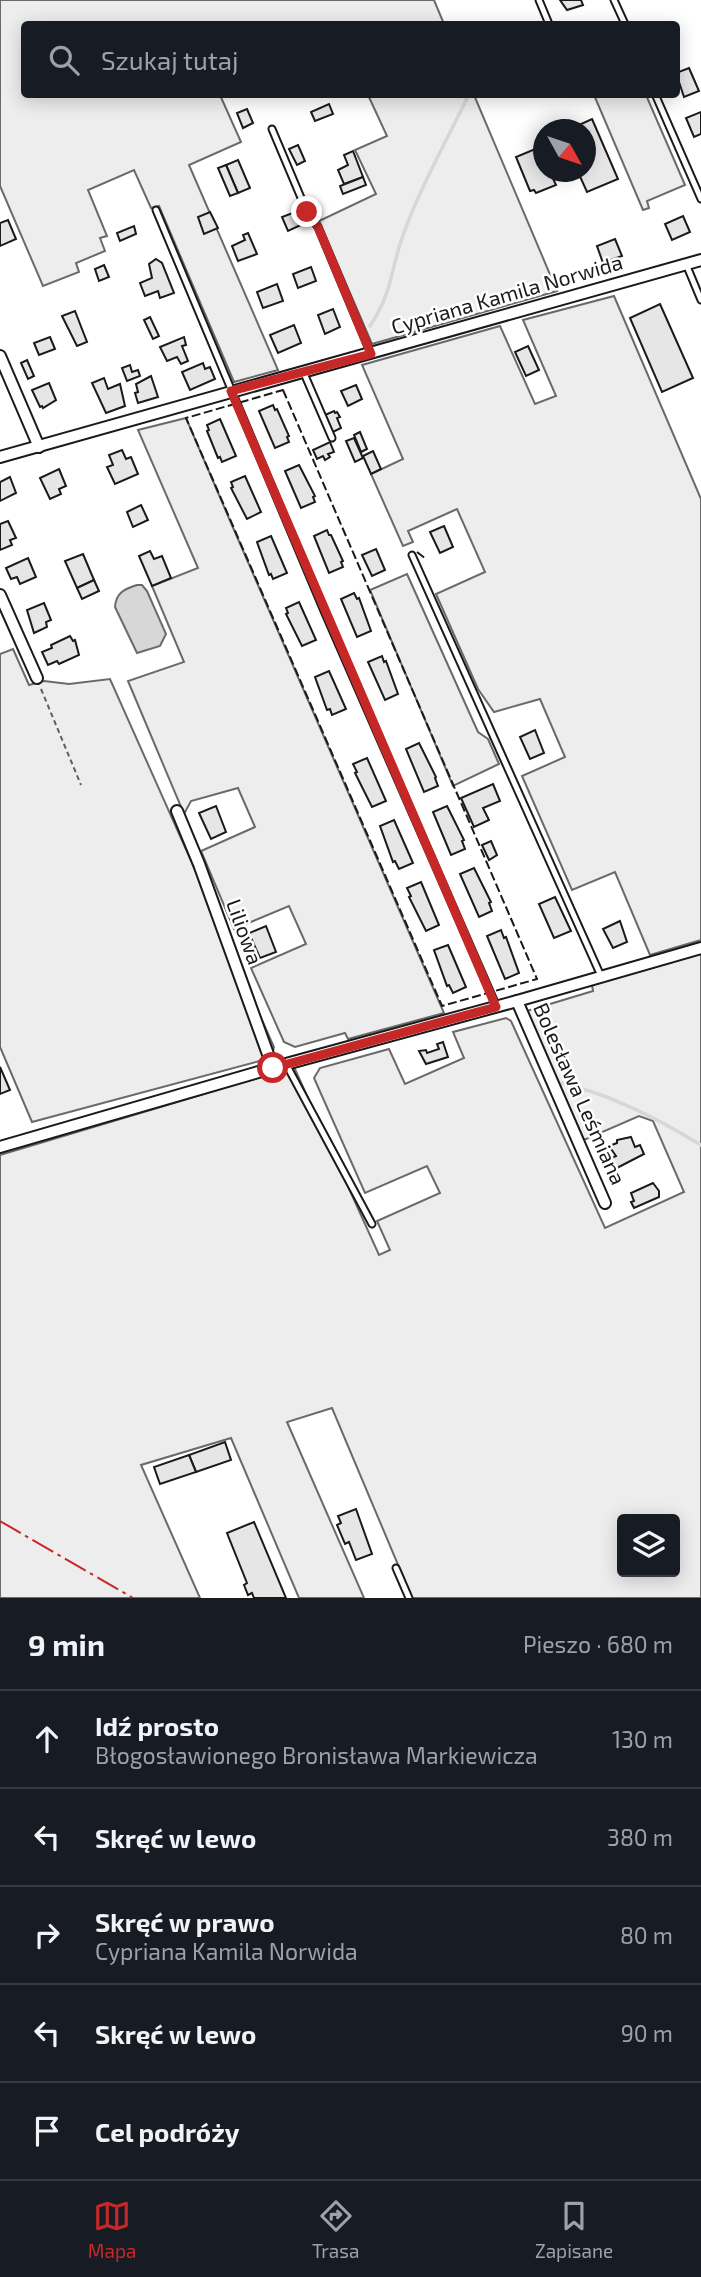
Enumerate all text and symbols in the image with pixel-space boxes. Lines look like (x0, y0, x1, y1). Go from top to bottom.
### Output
search box (21, 21, 680, 98)
icon: search (45, 41, 83, 79)
text: Szukaj tutaj (101, 44, 238, 75)
north arrow (533, 119, 596, 182)
route end (291, 196, 322, 227)
street label: Cypriana Kamila Norwida (388, 248, 625, 339)
street label: Liliowa (222, 895, 269, 968)
street label: Bolesława Leśmiana (529, 999, 632, 1188)
route start (257, 1052, 288, 1083)
map controls (617, 1514, 680, 1577)
button: layers (617, 1514, 680, 1577)
text: 9 min (28, 1626, 105, 1662)
text: Pieszo · 680 m (523, 1630, 673, 1658)
text: Idź prosto (95, 1710, 219, 1741)
icon: ahead (28, 1720, 66, 1758)
text: 130 m (612, 1725, 673, 1753)
text: Błogosławionego Bronisława Markiewicza (95, 1741, 538, 1769)
icon: left (28, 1818, 66, 1856)
text: Skręć w lewo (95, 1822, 256, 1853)
text: 380 m (607, 1823, 673, 1851)
text: Skręć w prawo (95, 1906, 275, 1937)
icon: right (28, 1916, 66, 1954)
text: 80 m (620, 1921, 673, 1949)
text: Cypriana Kamila Norwida (95, 1937, 358, 1965)
icon: left (28, 2014, 66, 2052)
text: Skręć w lewo (95, 2018, 256, 2049)
text: 90 m (621, 2019, 673, 2047)
icon: arrive (28, 2112, 66, 2150)
text: Cel podróży (95, 2116, 240, 2147)
tab: Mapa (88, 2197, 136, 2262)
tab: Trasa (312, 2197, 359, 2262)
tab: Zapisane (535, 2197, 613, 2262)

